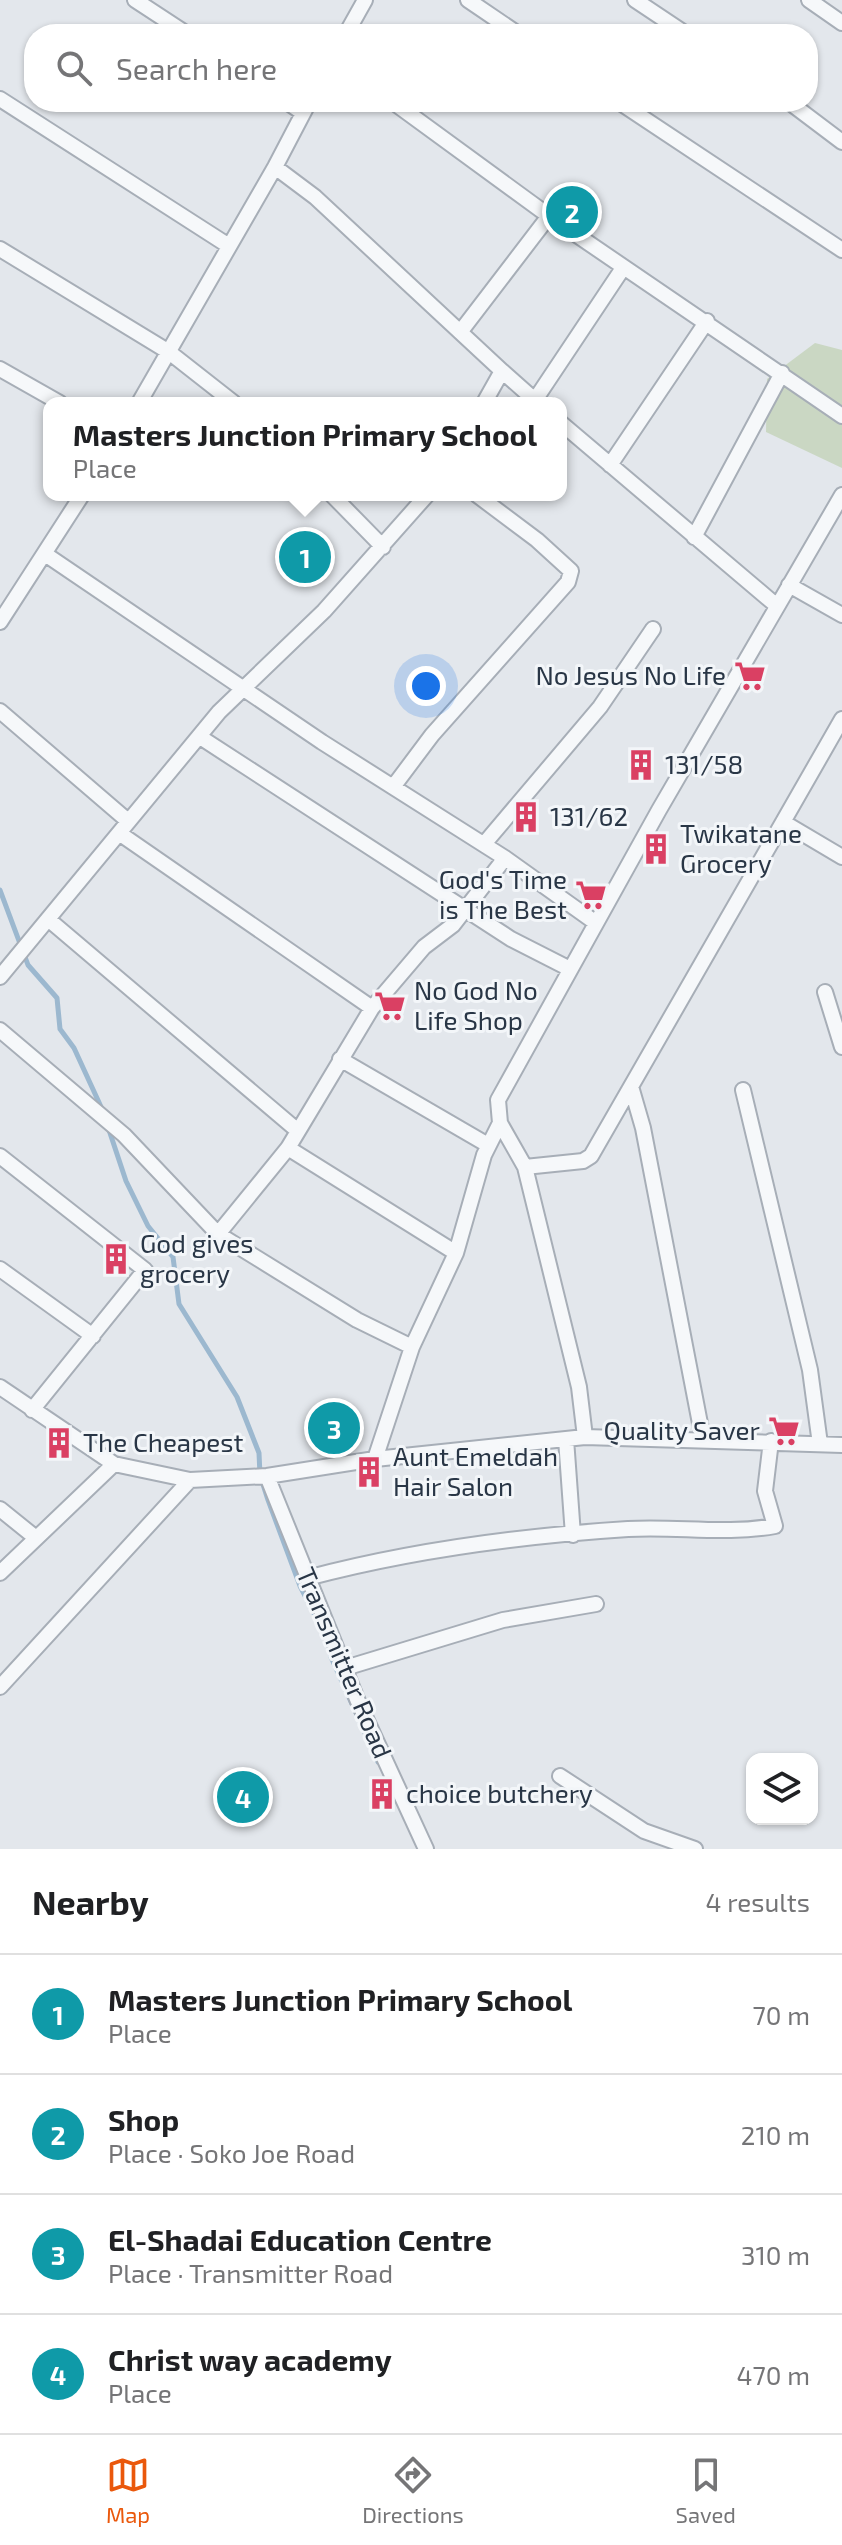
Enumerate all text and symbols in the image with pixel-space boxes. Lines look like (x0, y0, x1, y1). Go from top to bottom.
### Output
search box (24, 24, 818, 112)
icon: search (52, 46, 96, 90)
text: Search here (116, 50, 277, 86)
pin: 2 (546, 182, 598, 242)
popup (43, 397, 567, 501)
text: Masters Junction Primary School (73, 416, 537, 452)
text: Place (73, 452, 137, 483)
pin: 1 (279, 527, 331, 587)
place label: No Jesus No Life (535, 659, 726, 690)
supermarket icon: No Jesus No Life (733, 659, 767, 693)
your location (406, 666, 446, 706)
building icon: 131/58 (624, 748, 658, 782)
place label: 131/58 (665, 748, 743, 779)
building icon: 131/62 (509, 800, 543, 834)
place label: 131/62 (550, 800, 628, 831)
place label: Twikatane Grocery (680, 817, 802, 878)
building icon: Twikatane Grocery (639, 832, 673, 866)
place label: God's Time is The Best (439, 863, 567, 924)
supermarket icon: God's Time is The Best (574, 878, 608, 912)
place label: No God No Life Shop (414, 974, 538, 1035)
supermarket icon: No God No Life Shop (373, 989, 407, 1023)
place label: God gives grocery (140, 1227, 254, 1288)
building icon: God gives grocery (99, 1242, 133, 1276)
pin: 3 (308, 1398, 360, 1458)
place label: Quality Saver (604, 1414, 760, 1445)
supermarket icon: Quality Saver (767, 1414, 801, 1448)
building icon: The Cheapest (42, 1426, 76, 1460)
place label: The Cheapest (83, 1426, 243, 1457)
place label: Aunt Emeldah Hair Salon (393, 1440, 558, 1501)
building icon: Aunt Emeldah Hair Salon (352, 1455, 386, 1489)
street label: Transmitter Road (291, 1562, 400, 1762)
map controls (746, 1753, 818, 1825)
button: layers (746, 1753, 818, 1825)
pin: 4 (217, 1767, 269, 1827)
building icon: choice butchery (365, 1777, 399, 1811)
place label: choice butchery (406, 1777, 593, 1808)
text: Nearby (32, 1881, 149, 1922)
text: 4 results (705, 1886, 810, 1917)
text: Masters Junction Primary School (108, 1981, 572, 2017)
text: 1 (52, 1999, 64, 2030)
text: 70 m (752, 1999, 810, 2030)
text: Place (108, 2017, 172, 2048)
text: Shop (108, 2101, 179, 2137)
text: 2 (50, 2119, 66, 2150)
text: 210 m (741, 2119, 810, 2150)
text: Place · Soko Joe Road (108, 2137, 355, 2168)
text: El-Shadai Education Centre (108, 2221, 492, 2257)
text: 3 (51, 2239, 65, 2270)
text: 310 m (741, 2239, 810, 2270)
text: Place · Transmitter Road (108, 2257, 393, 2288)
text: Christ way academy (108, 2341, 392, 2377)
text: 4 (50, 2359, 66, 2390)
text: 470 m (736, 2359, 810, 2390)
text: Place (108, 2377, 172, 2408)
tab: Map (106, 2453, 150, 2527)
tab: Directions (362, 2453, 464, 2527)
tab: Saved (676, 2453, 736, 2527)

